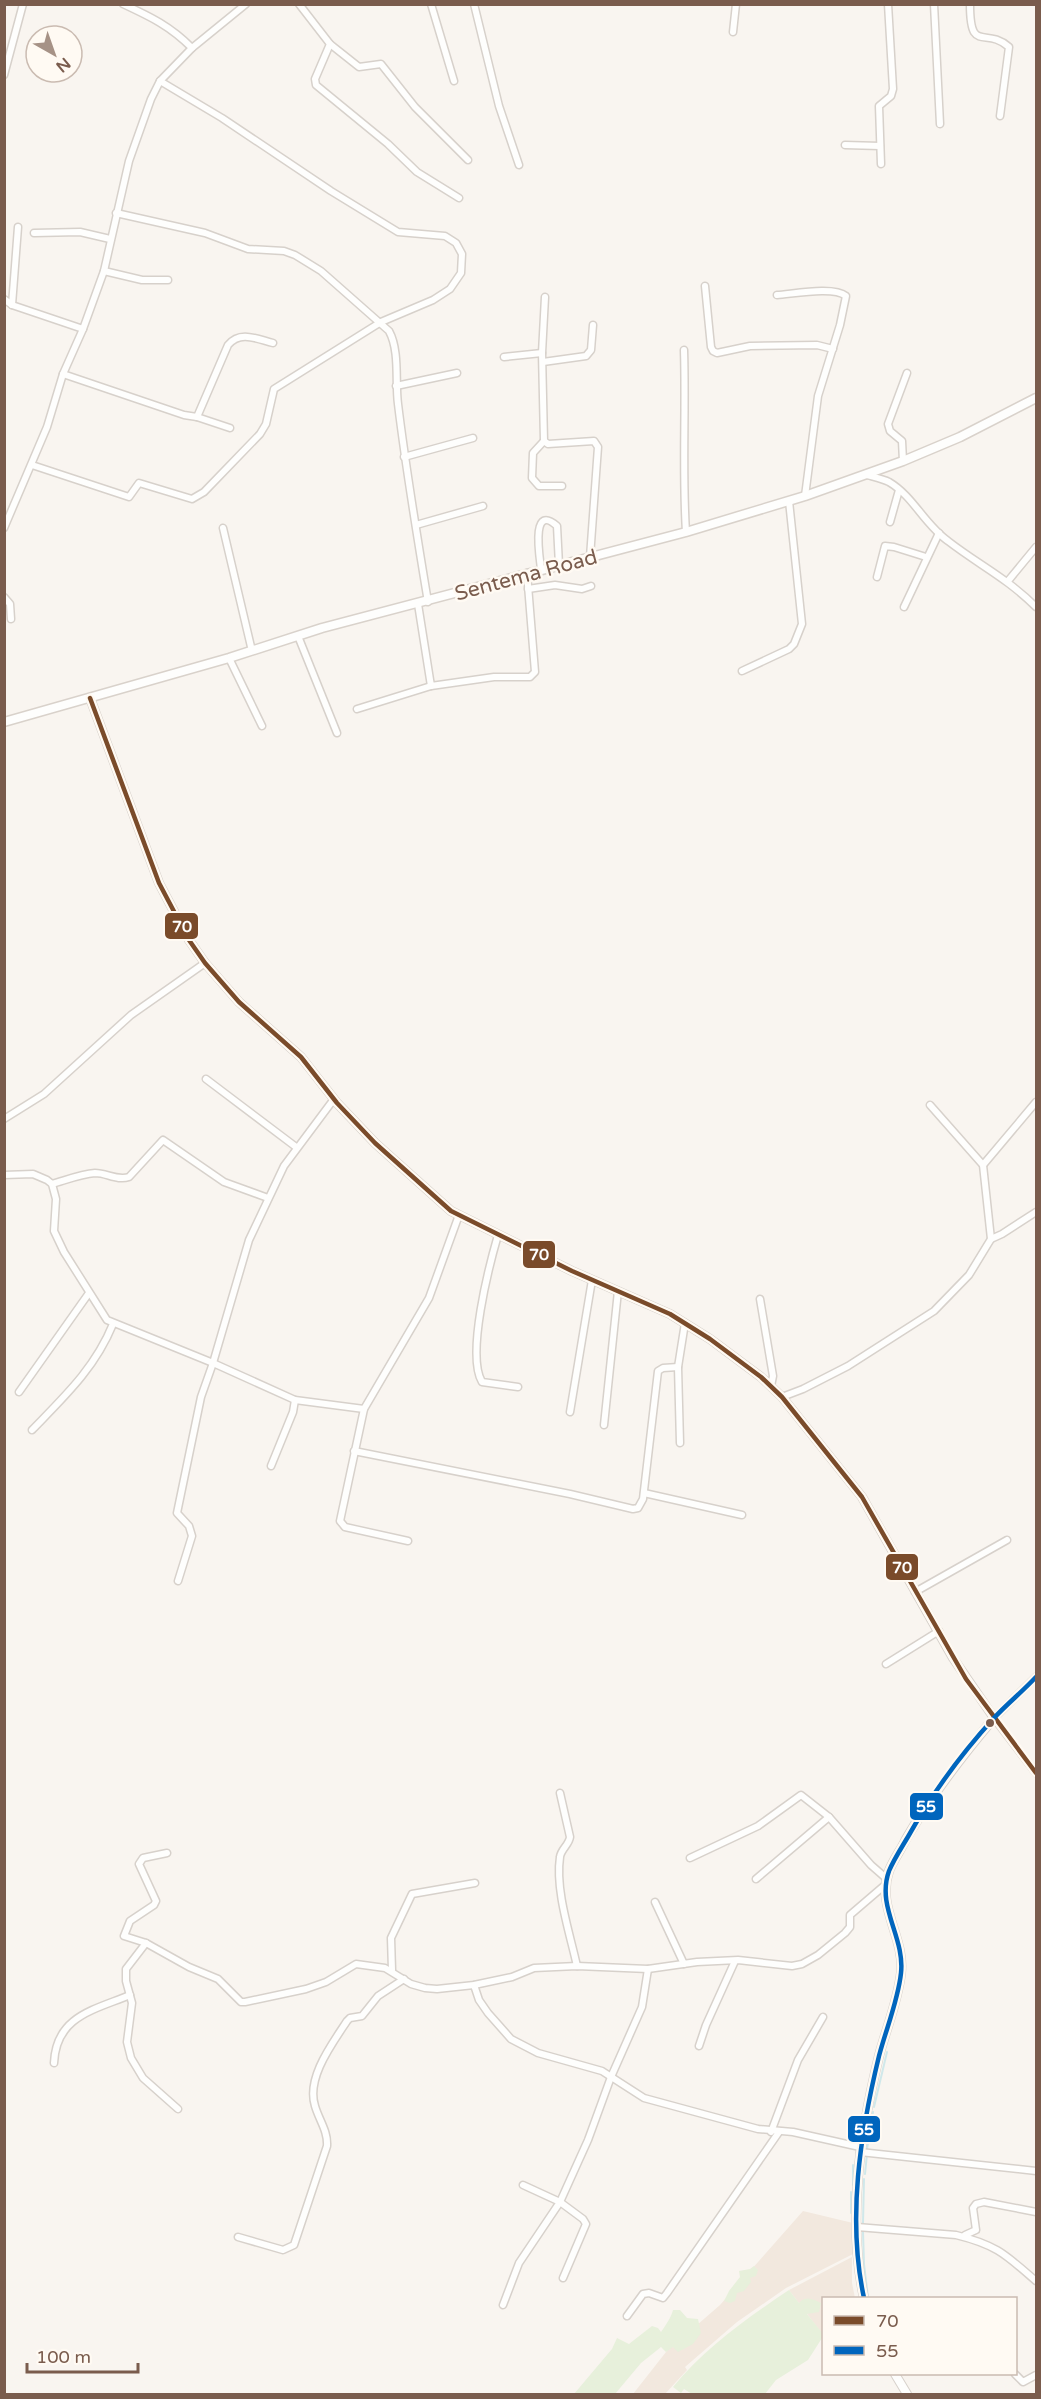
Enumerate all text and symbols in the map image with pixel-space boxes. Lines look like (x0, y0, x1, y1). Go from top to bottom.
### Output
north arrow (24, 24, 84, 84)
text: N (52, 53, 74, 77)
street label: Sentema Road (452, 544, 600, 607)
line badge: 70 (164, 912, 199, 940)
text: 70 (172, 917, 192, 937)
line badge: 70 (522, 1240, 556, 1269)
text: 70 (529, 1245, 549, 1265)
line badge: 70 (885, 1553, 919, 1581)
text: 70 (892, 1558, 912, 1578)
unlabelled marker (984, 1717, 996, 1729)
line badge: 55 (909, 1792, 944, 1821)
text: 55 (916, 1797, 936, 1817)
line badge: 55 (847, 2115, 881, 2143)
text: 55 (854, 2120, 874, 2140)
legend (822, 2297, 1017, 2375)
text: 70 (876, 2310, 899, 2332)
scale bar (27, 2336, 138, 2374)
text: 55 (876, 2340, 899, 2362)
text: 100 m (36, 2346, 91, 2368)

